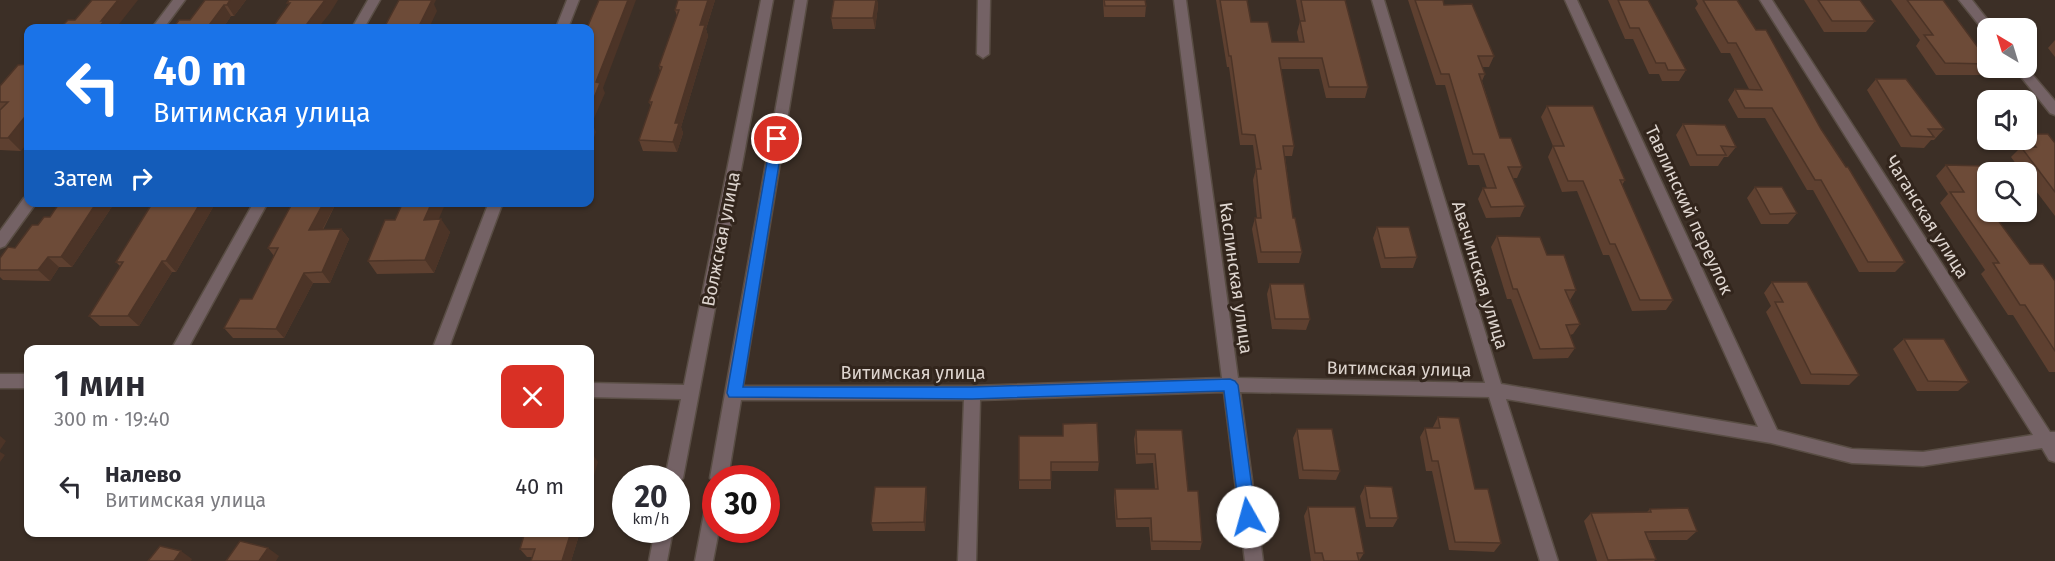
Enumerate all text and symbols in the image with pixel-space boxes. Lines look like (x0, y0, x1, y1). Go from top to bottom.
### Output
north arrow (1977, 18, 2037, 78)
map controls (1977, 18, 2037, 222)
text: 40 m (153, 46, 247, 96)
icon: left (54, 48, 132, 126)
button: sound (1977, 90, 2037, 150)
text: Витимская улица (153, 97, 371, 129)
pin (751, 113, 802, 164)
icon: arrive (760, 122, 793, 155)
street label: Тавлинский переулок (1640, 122, 1738, 299)
street label: Чаганская улица (1880, 152, 1974, 282)
icon: right (125, 162, 158, 195)
button: search (1977, 162, 2037, 222)
text: Затем (54, 165, 113, 192)
street label: Волжская улица (697, 170, 745, 308)
street label: Авачинская улица (1447, 198, 1513, 352)
street label: Каслинская улица (1214, 201, 1258, 355)
street label: Витимская улица (1326, 357, 1472, 381)
text: 1 мин (54, 362, 146, 406)
street label: Витимская улица (840, 362, 986, 384)
button: close (501, 365, 564, 428)
text: 300 m · 19:40 (54, 407, 170, 431)
text: Налево (105, 461, 181, 488)
speed limit sign: 30 (702, 465, 780, 543)
icon: left (54, 470, 87, 503)
text: 40 m (515, 473, 564, 500)
text: 20 (634, 479, 668, 515)
position arrow (1216, 485, 1280, 549)
text: Витимская улица (105, 488, 266, 512)
text: km/h (632, 510, 670, 528)

